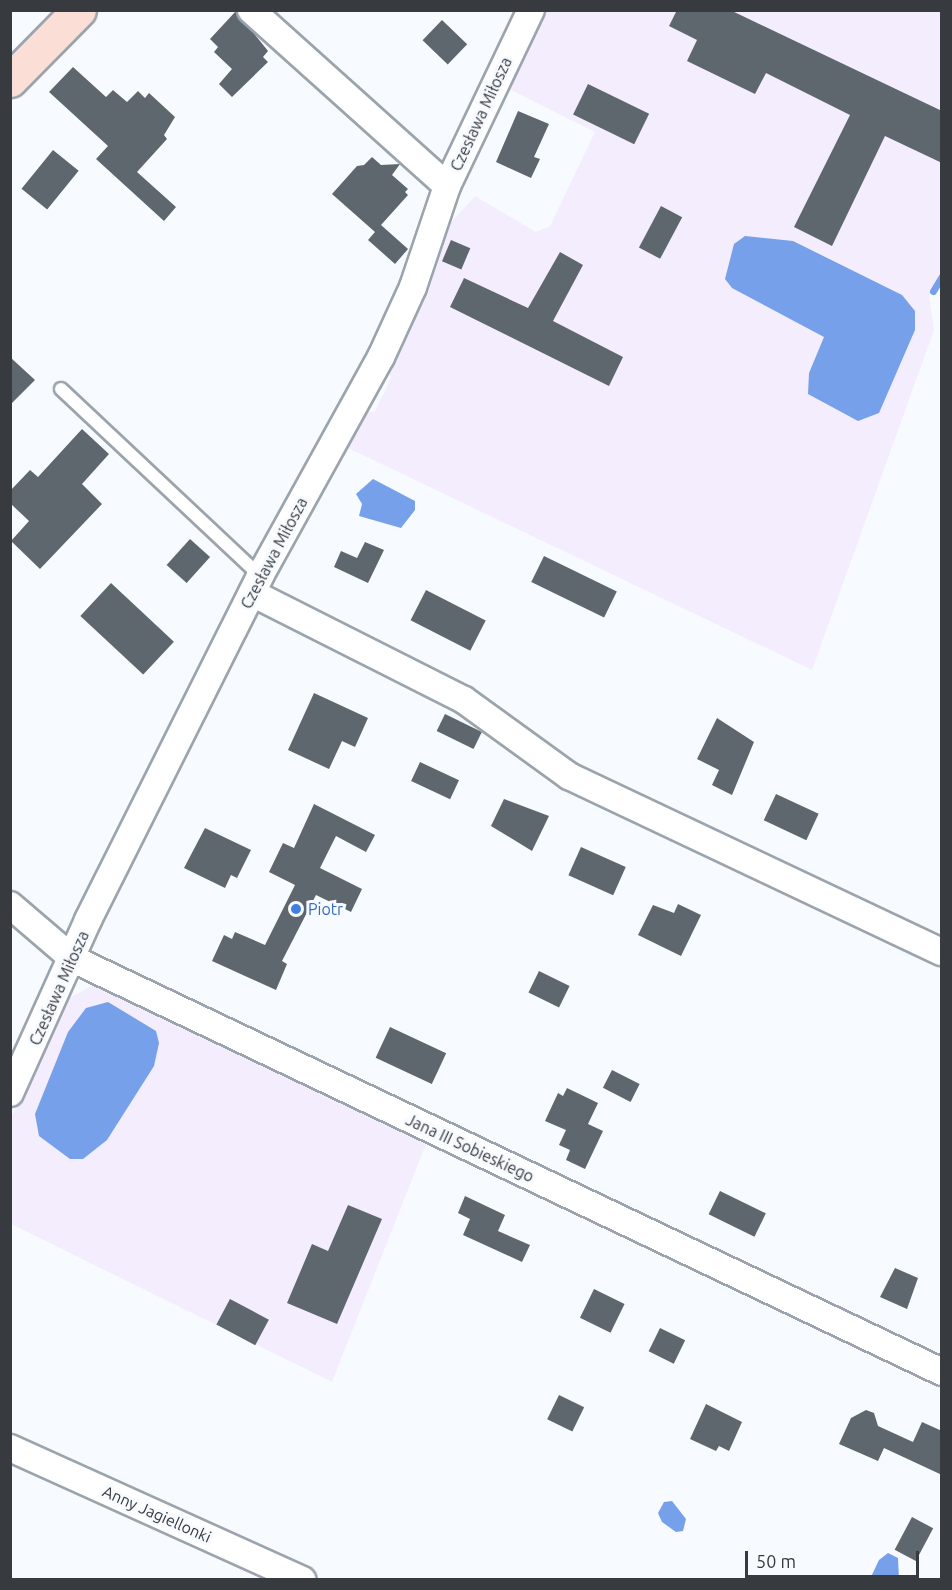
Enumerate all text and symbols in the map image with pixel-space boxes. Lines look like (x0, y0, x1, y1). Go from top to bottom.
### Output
street label: Czesława Miłosza (446, 54, 516, 174)
street label: Czesława Miłosza (237, 494, 311, 612)
place label: Piotr (308, 899, 343, 919)
marker: Piotr (289, 902, 303, 916)
street label: Czesława Miłosza (25, 928, 93, 1048)
street label: Jana III Sobieskiego (403, 1110, 537, 1186)
street label: Anny Jagiellonki (100, 1481, 214, 1547)
scale bar (748, 1539, 922, 1577)
text: 50 m (756, 1551, 796, 1571)

